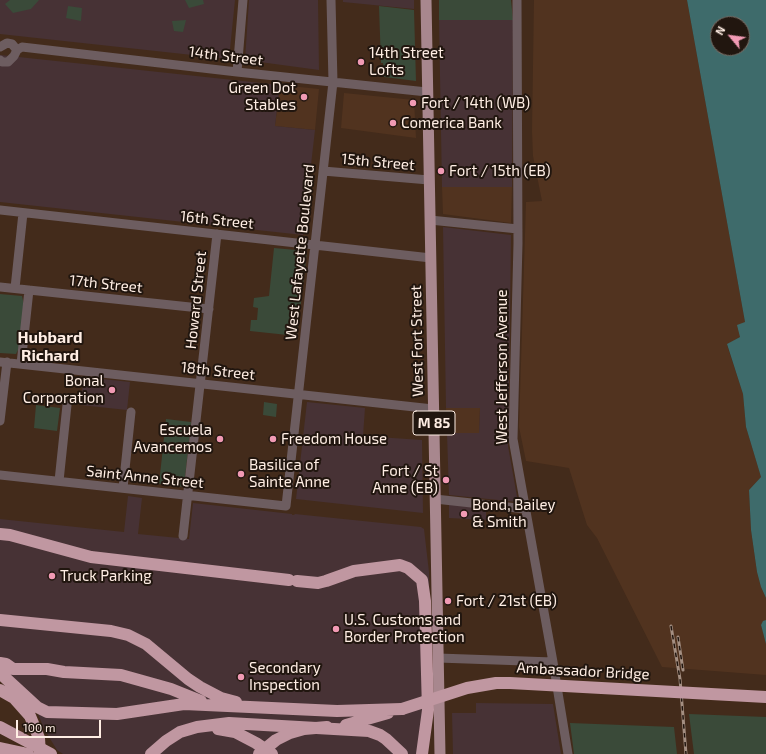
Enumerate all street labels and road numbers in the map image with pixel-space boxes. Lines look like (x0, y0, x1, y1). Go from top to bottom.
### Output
street label: 14th Street (188, 43, 264, 69)
street label: 15th Street (341, 150, 415, 174)
street label: West Lafayette Boulevard (282, 163, 318, 341)
street label: 16th Street (179, 207, 255, 233)
street label: Howard Street (182, 250, 210, 350)
street label: 17th Street (69, 271, 143, 297)
street label: West Fort Street (407, 285, 427, 397)
street label: West Jefferson Avenue (493, 290, 511, 444)
street label: 18th Street (180, 358, 256, 384)
road number: M 85 (413, 411, 455, 435)
street label: Saint Anne Street (85, 462, 205, 492)
street label: Ambassador Bridge (516, 659, 650, 683)

